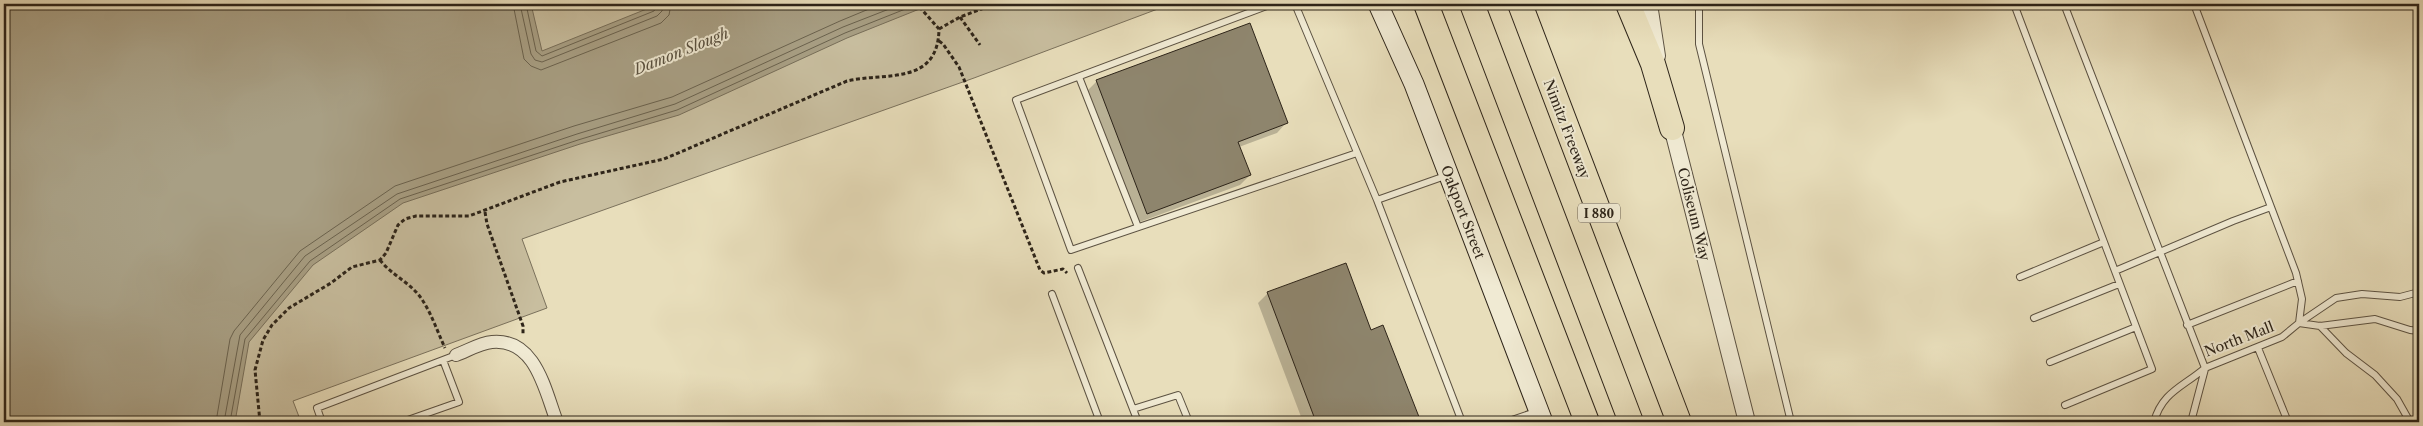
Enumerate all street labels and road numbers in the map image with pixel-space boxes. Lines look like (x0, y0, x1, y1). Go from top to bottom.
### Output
street label: Nimitz Freeway (1540, 77, 1594, 181)
street label: Oakport Street (1437, 163, 1489, 261)
street label: Coliseum Way (1674, 165, 1714, 263)
road number: I 880 (1578, 204, 1620, 222)
street label: North Mall (2202, 318, 2276, 360)

